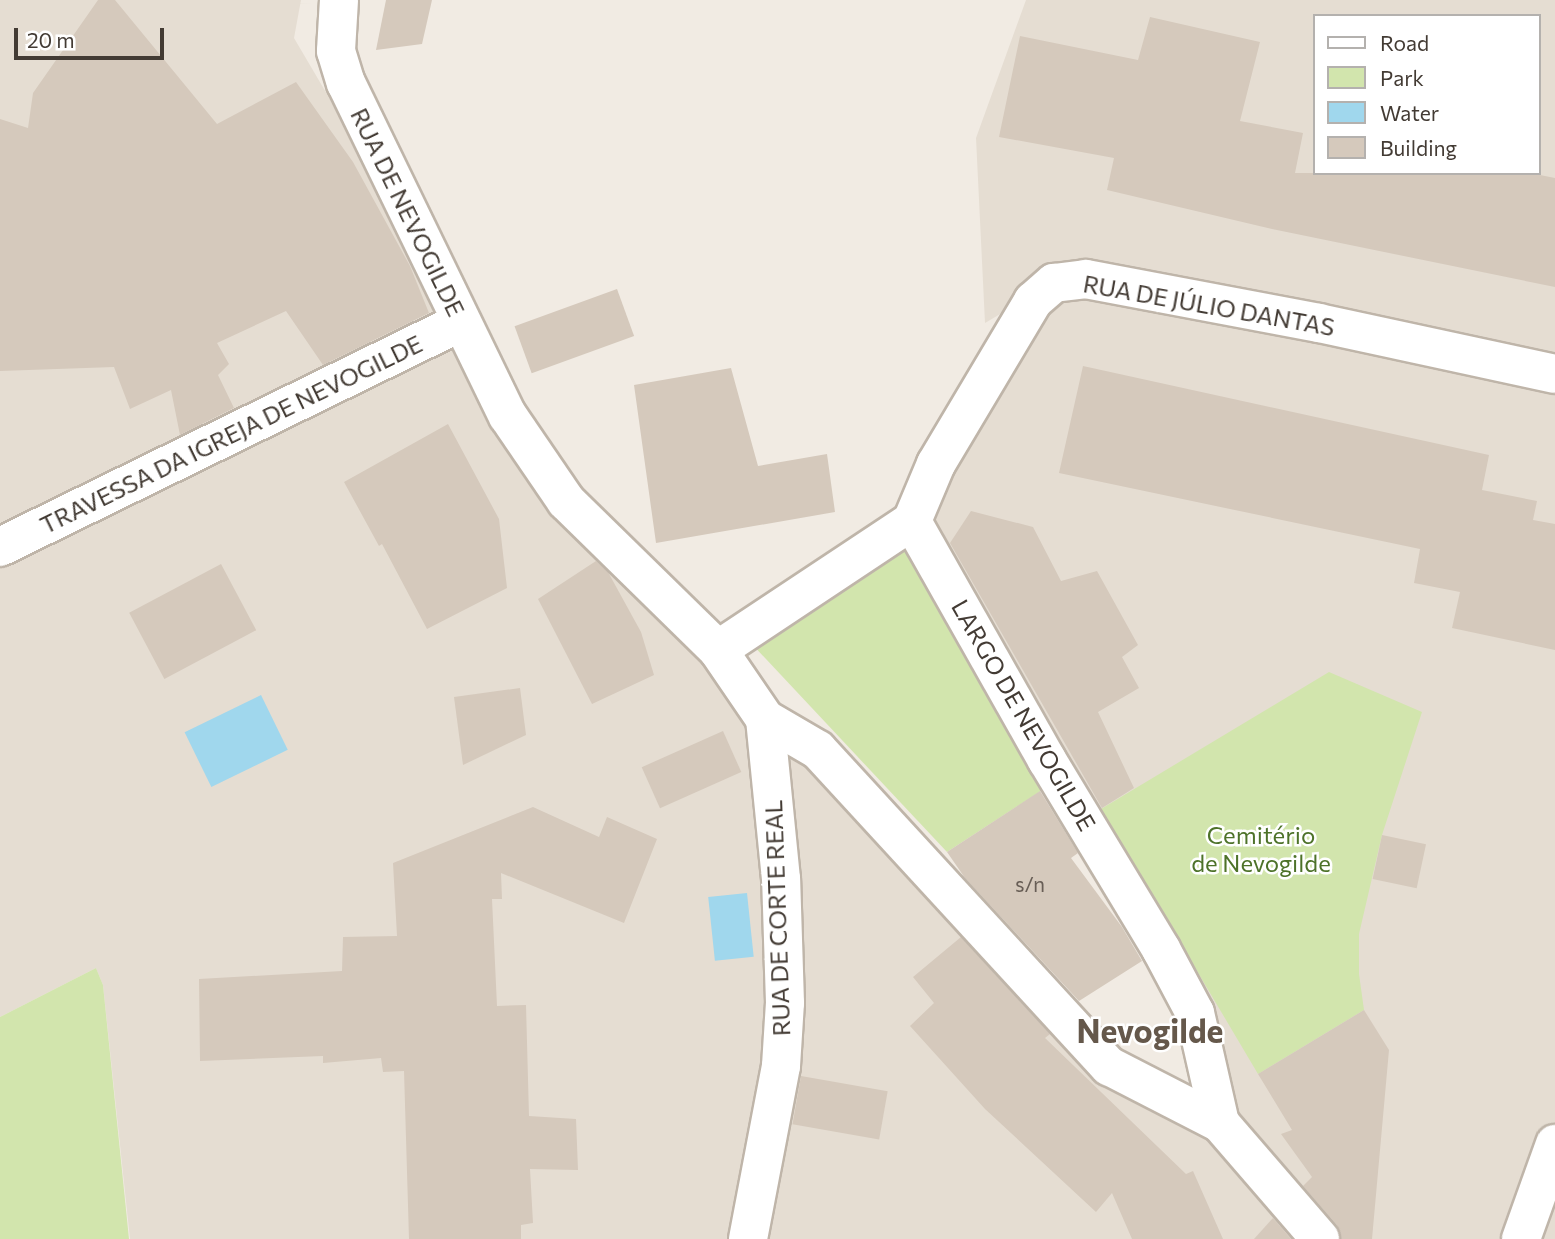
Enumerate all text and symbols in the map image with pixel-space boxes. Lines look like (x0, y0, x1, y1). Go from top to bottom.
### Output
scale bar (18, 14, 168, 58)
legend (1314, 14, 1541, 175)
text: 20 m (27, 27, 75, 52)
text: Road (1380, 30, 1429, 55)
text: Park (1380, 65, 1424, 90)
text: Water (1380, 100, 1439, 125)
street label: RUA DE NEVOGILDE (345, 103, 471, 321)
text: Building (1380, 135, 1457, 160)
street label: RUA DE JÚLIO DANTAS (1081, 269, 1337, 341)
street label: TRAVESSA DA IGREJA DE NEVOGILDE (35, 329, 427, 539)
street label: LARGO DE NEVOGILDE (946, 594, 1102, 836)
street label: RUA DE CORTE REAL (758, 799, 796, 1037)
park label: Cemitério de Nevogilde (1191, 821, 1331, 877)
house number: s/n (1015, 871, 1045, 897)
district label: Nevogilde (1077, 1011, 1223, 1049)

